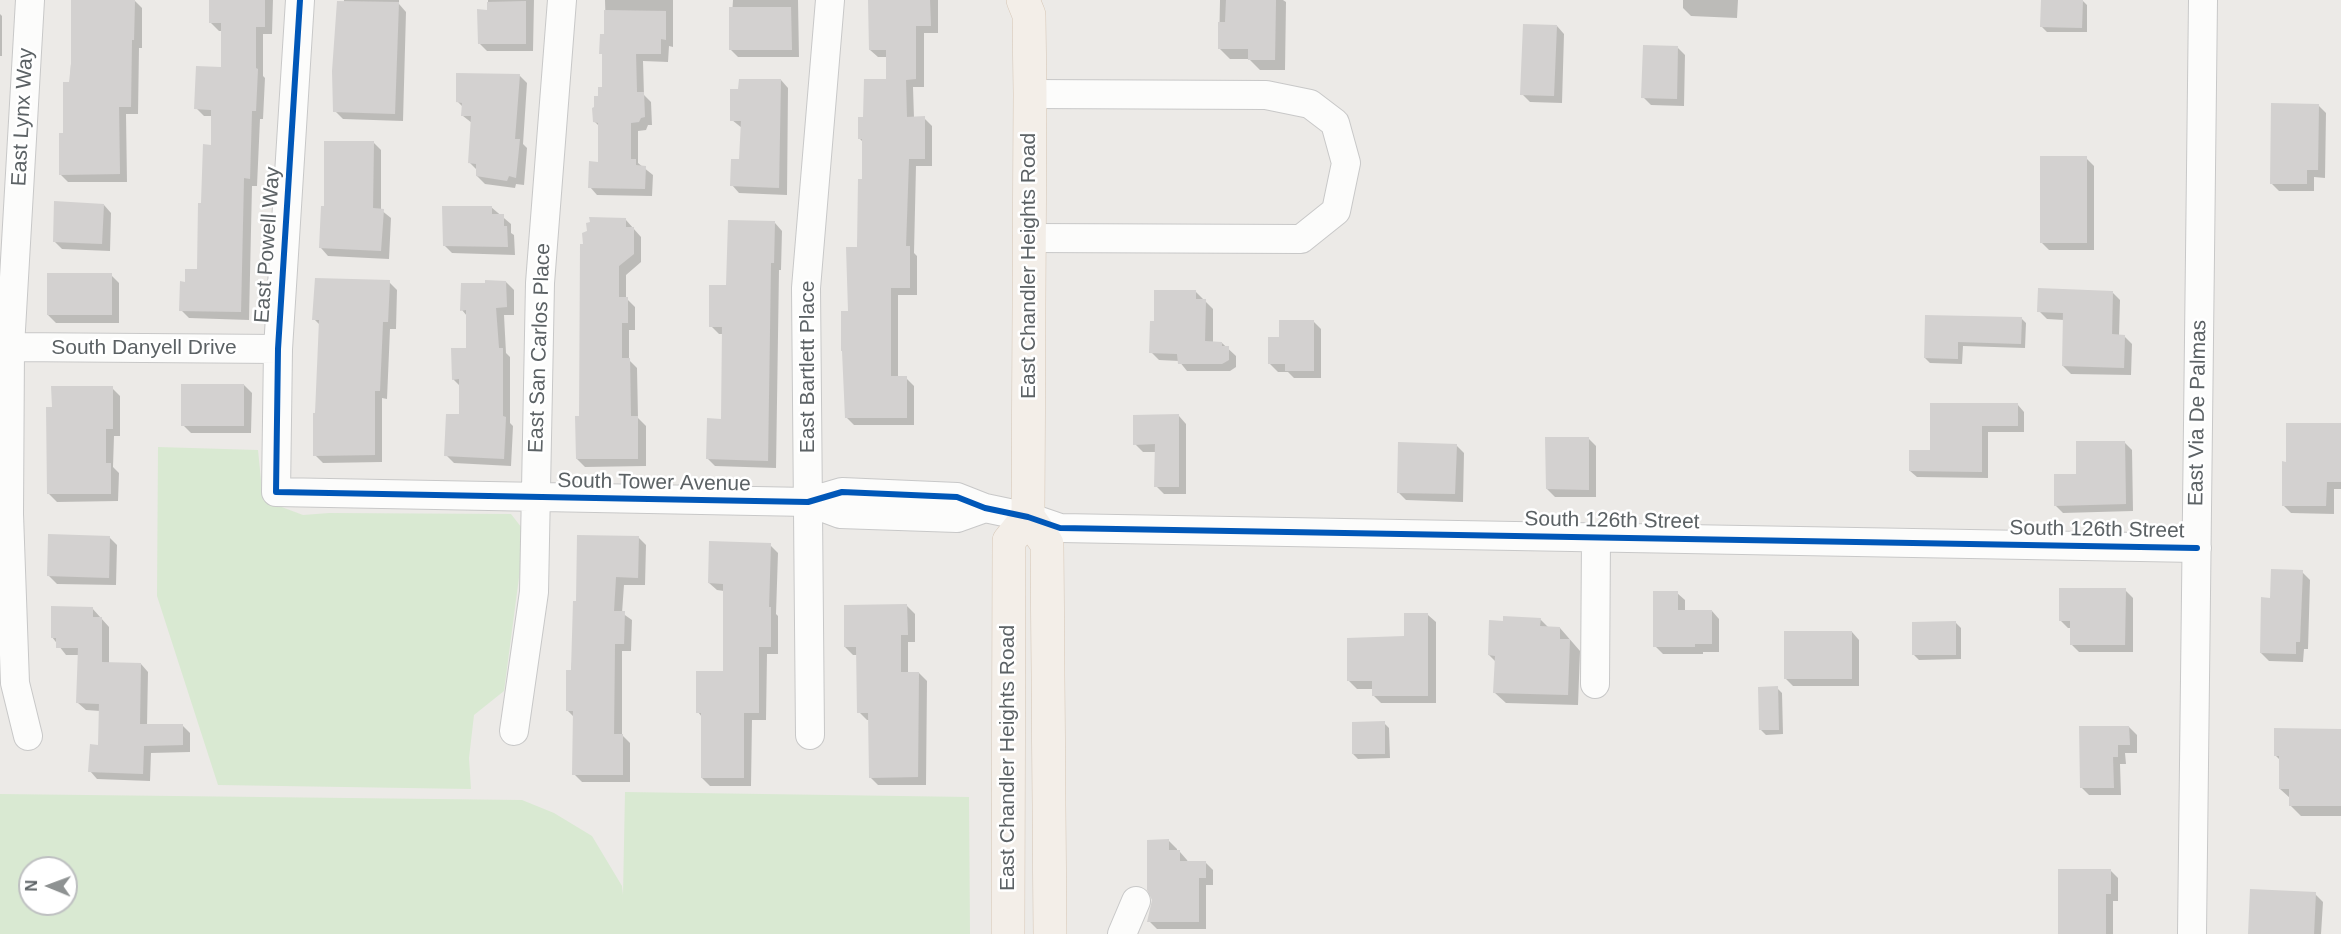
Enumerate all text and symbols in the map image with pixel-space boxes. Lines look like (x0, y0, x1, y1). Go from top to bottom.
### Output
street label: East Lynx Way (7, 47, 39, 187)
street label: East Chandler Heights Road (1016, 133, 1042, 399)
street label: East Powell Way (250, 166, 286, 324)
street label: East San Carlos Place (524, 243, 556, 453)
street label: East Bartlett Place (795, 281, 821, 453)
street label: East Via De Palmas (2184, 320, 2212, 506)
street label: South Danyell Drive (51, 335, 237, 361)
street label: South Tower Avenue (557, 469, 751, 497)
street label: South 126th Street (1524, 507, 1700, 535)
street label: South 126th Street (2009, 516, 2185, 544)
street label: East Chandler Heights Road (995, 625, 1021, 891)
north arrow (18, 856, 78, 916)
text: N (23, 880, 40, 892)

